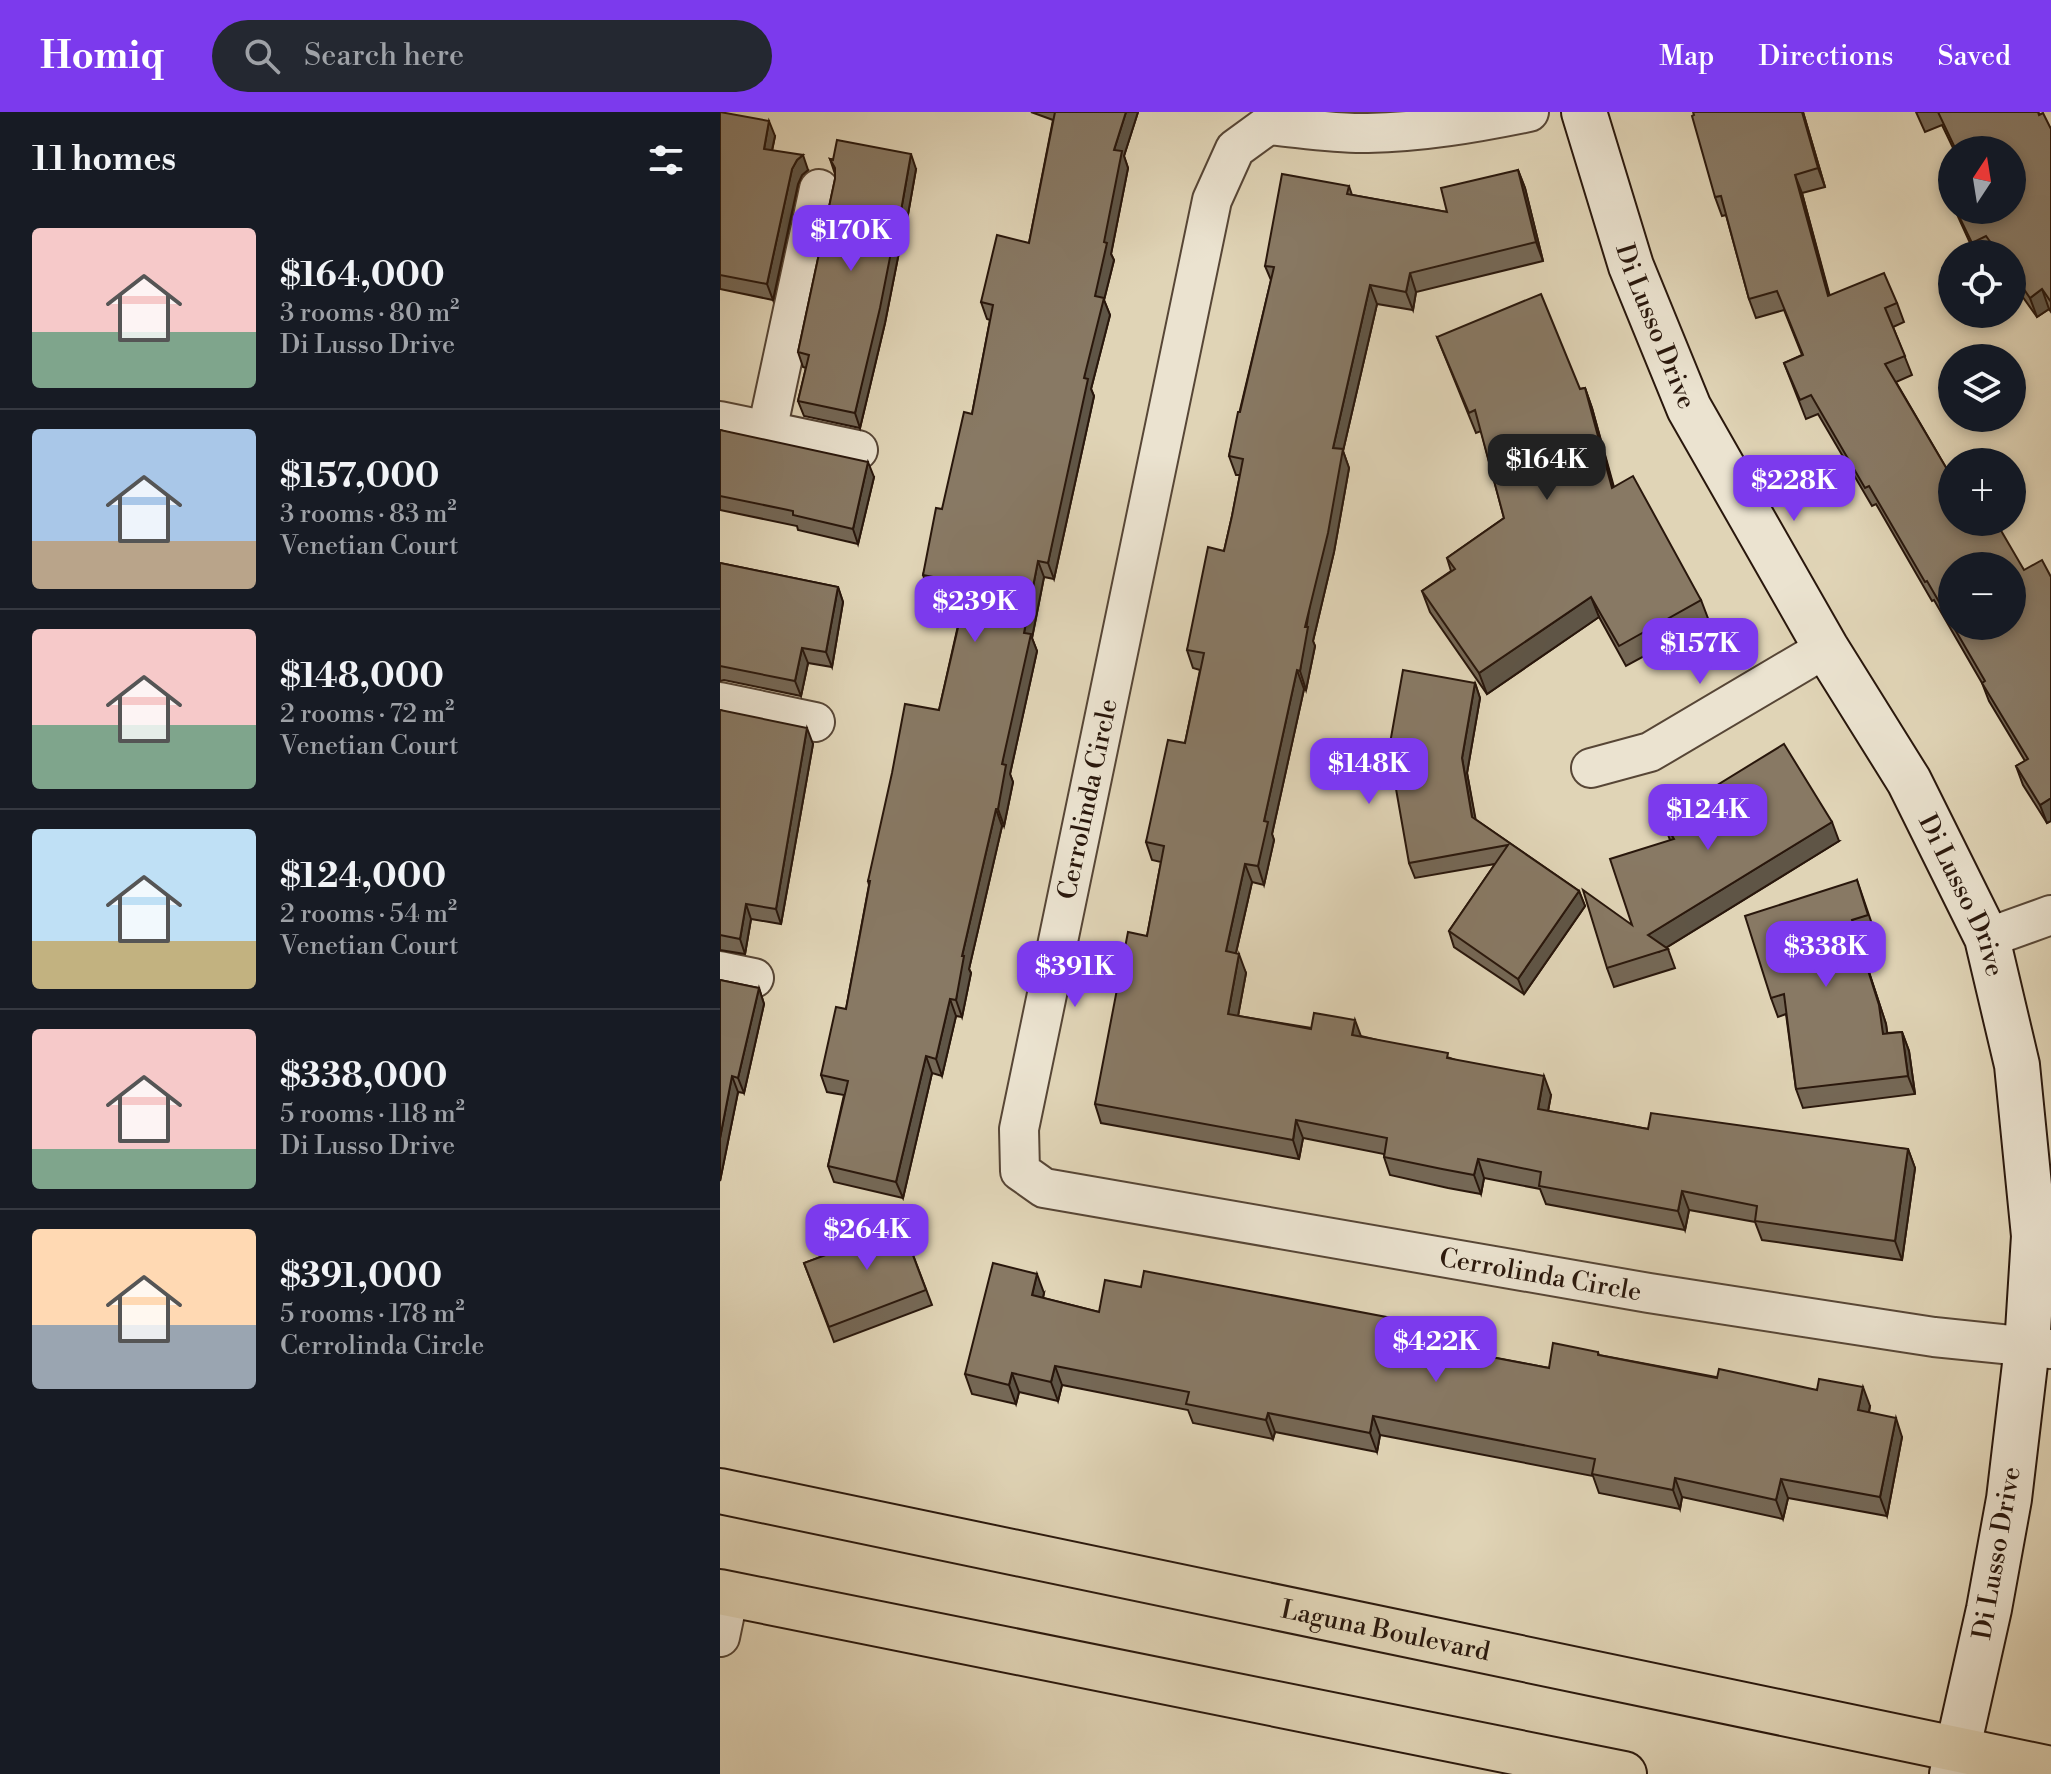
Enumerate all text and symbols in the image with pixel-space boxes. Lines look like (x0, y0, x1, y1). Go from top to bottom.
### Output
search box (212, 20, 772, 92)
text: Homiq (40, 33, 164, 80)
icon: search (240, 34, 284, 78)
text: Search here (304, 37, 464, 75)
text: Map (1659, 39, 1714, 74)
text: Directions (1758, 39, 1893, 74)
text: Saved (1937, 39, 2011, 74)
north arrow (1938, 136, 2026, 224)
map controls (1938, 136, 2026, 640)
icon: filters (644, 138, 688, 182)
text: 11 homes (32, 139, 176, 181)
pin: $170K (795, 205, 907, 273)
text: $170K (811, 215, 891, 247)
street label: Di Lusso Drive (1608, 240, 1703, 414)
button: locate (1938, 240, 2026, 328)
text: $164,000 (280, 255, 445, 297)
icon: home (96, 260, 192, 356)
text: 3 rooms · 80 m² (280, 297, 459, 329)
text: Di Lusso Drive (280, 329, 455, 361)
button: layers (1938, 344, 2026, 432)
pin: $164K (1491, 434, 1603, 502)
text: $164K (1506, 444, 1588, 476)
button: + (1938, 448, 2026, 536)
pin: $228K (1738, 455, 1850, 523)
text: $157,000 (280, 456, 440, 498)
icon: home (96, 461, 192, 557)
text: $228K (1751, 465, 1837, 497)
text: 3 rooms · 83 m² (280, 498, 457, 530)
text: Venetian Court (280, 530, 458, 562)
button: − (1938, 552, 2026, 640)
pin: $239K (919, 576, 1031, 644)
text: $239K (933, 586, 1017, 618)
pin: $157K (1644, 618, 1756, 686)
text: $157K (1660, 628, 1740, 660)
text: $148,000 (280, 656, 444, 698)
icon: home (96, 661, 192, 757)
street label: Cerrolinda Circle (1051, 696, 1125, 903)
text: 2 rooms · 72 m² (280, 698, 454, 730)
text: Venetian Court (280, 730, 458, 762)
pin: $148K (1313, 738, 1425, 806)
text: $148K (1328, 748, 1410, 780)
pin: $124K (1652, 784, 1764, 852)
text: $124K (1666, 794, 1750, 826)
street label: Di Lusso Drive (1911, 809, 2011, 980)
text: $124,000 (280, 856, 446, 898)
icon: home (96, 861, 192, 957)
text: 2 rooms · 54 m² (280, 898, 457, 930)
pin: $338K (1770, 921, 1882, 989)
text: Venetian Court (280, 930, 458, 962)
text: $338K (1784, 931, 1868, 963)
pin: $391K (1019, 941, 1131, 1009)
text: $391K (1035, 951, 1115, 983)
text: $338,000 (280, 1056, 447, 1098)
icon: home (96, 1061, 192, 1157)
text: 5 rooms · 118 m² (280, 1098, 465, 1130)
text: Di Lusso Drive (280, 1130, 455, 1162)
pin: $264K (811, 1204, 923, 1272)
text: $264K (823, 1214, 911, 1246)
street label: Cerrolinda Circle (1437, 1242, 1644, 1308)
text: $391,000 (280, 1256, 442, 1298)
icon: home (96, 1261, 192, 1357)
text: 5 rooms · 178 m² (280, 1298, 465, 1330)
pin: $422K (1380, 1316, 1492, 1384)
text: $422K (1393, 1326, 1479, 1358)
text: Cerrolinda Circle (280, 1330, 484, 1362)
street label: Di Lusso Drive (1966, 1464, 2028, 1642)
street label: Laguna Boulevard (1278, 1594, 1493, 1668)

